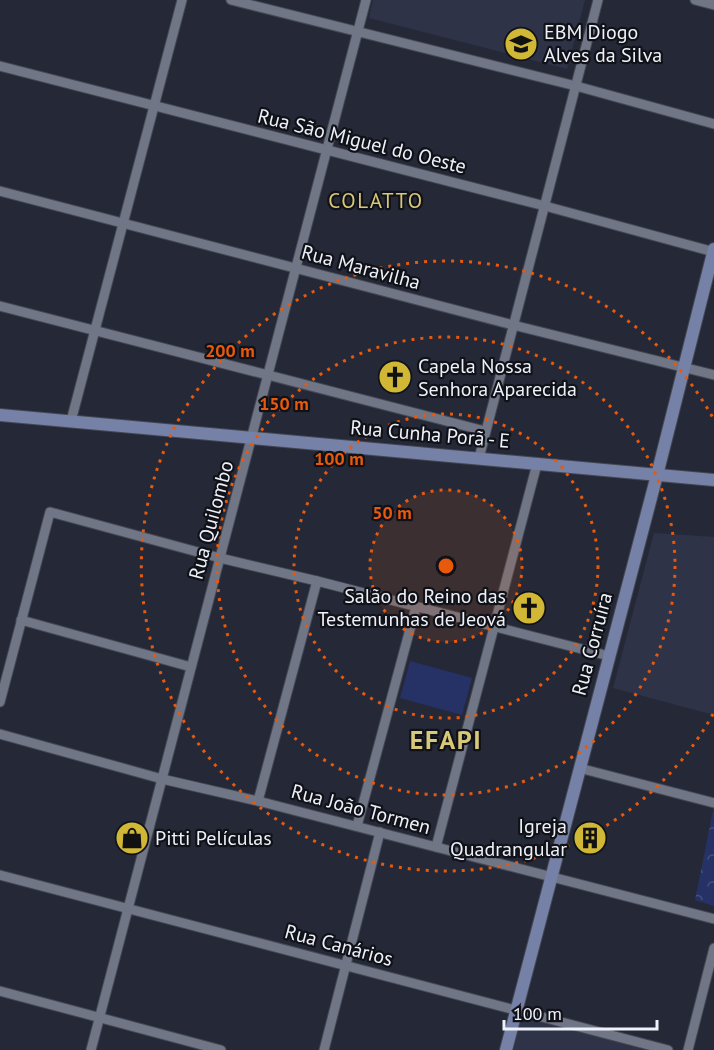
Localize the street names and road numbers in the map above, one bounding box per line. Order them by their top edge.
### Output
street label: Rua São Miguel do Oeste [255,102,469,180]
street label: Rua Maravilha [299,239,423,295]
street label: Rua Cunha Porã - E [349,414,511,454]
street label: Rua Quilombo [183,458,239,582]
street label: Rua Corruíra [566,590,618,698]
street label: Rua João Tormen [289,778,433,840]
street label: Rua Canários [282,918,396,972]

